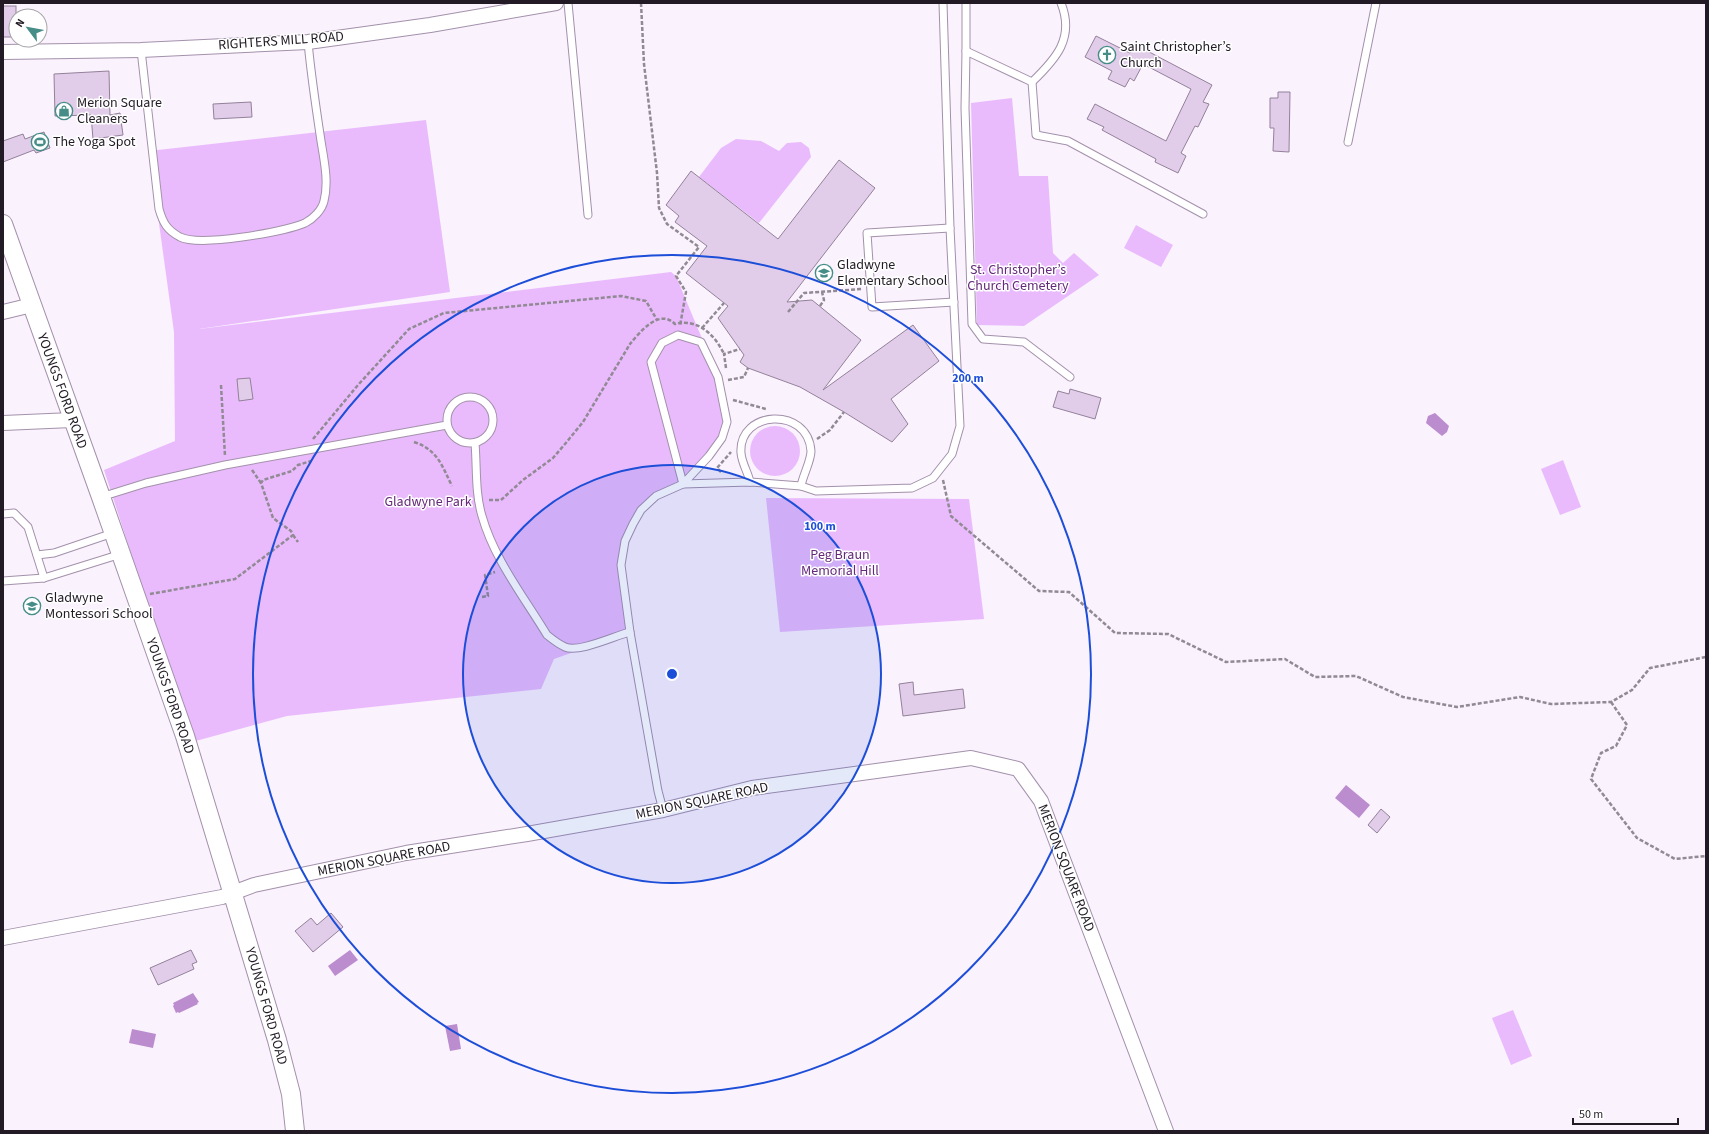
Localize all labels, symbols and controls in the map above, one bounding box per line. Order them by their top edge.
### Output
north arrow [8,8,48,48]
text: N [12,16,28,30]
street label: RIGHTERS MILL ROAD [217,27,345,55]
place label: Saint Christopher’s Church [1120,37,1231,73]
church icon: Saint Christopher’s Church [1097,45,1117,65]
place label: Merion Square Cleaners [77,93,162,129]
shop icon: Merion Square Cleaners [54,101,74,121]
sports icon: The Yoga Spot [30,132,50,152]
place label: The Yoga Spot [53,132,136,152]
place label: Gladwyne Elementary School [837,255,948,291]
park label: St. Christopher’s Church Cemetery [967,260,1069,296]
school or university icon: Gladwyne Elementary School [814,263,834,283]
street label: YOUNGS FORD ROAD [31,330,92,452]
text: 200 m [952,370,984,387]
park label: Gladwyne Park [384,492,472,512]
text: 100 m [804,518,836,535]
park label: Peg Braun Memorial Hill [801,545,879,581]
place label: Gladwyne Montessori School [45,588,153,624]
school or university icon: Gladwyne Montessori School [22,596,42,616]
street label: YOUNGS FORD ROAD [140,634,199,757]
centre of rings [665,667,679,681]
street label: MERION SQUARE ROAD [634,777,770,825]
street label: MERION SQUARE ROAD [1032,801,1100,935]
street label: MERION SQUARE ROAD [316,836,452,882]
street label: YOUNGS FORD ROAD [239,944,292,1067]
scale bar [1573,1100,1678,1126]
text: 50 m [1579,1106,1603,1123]

